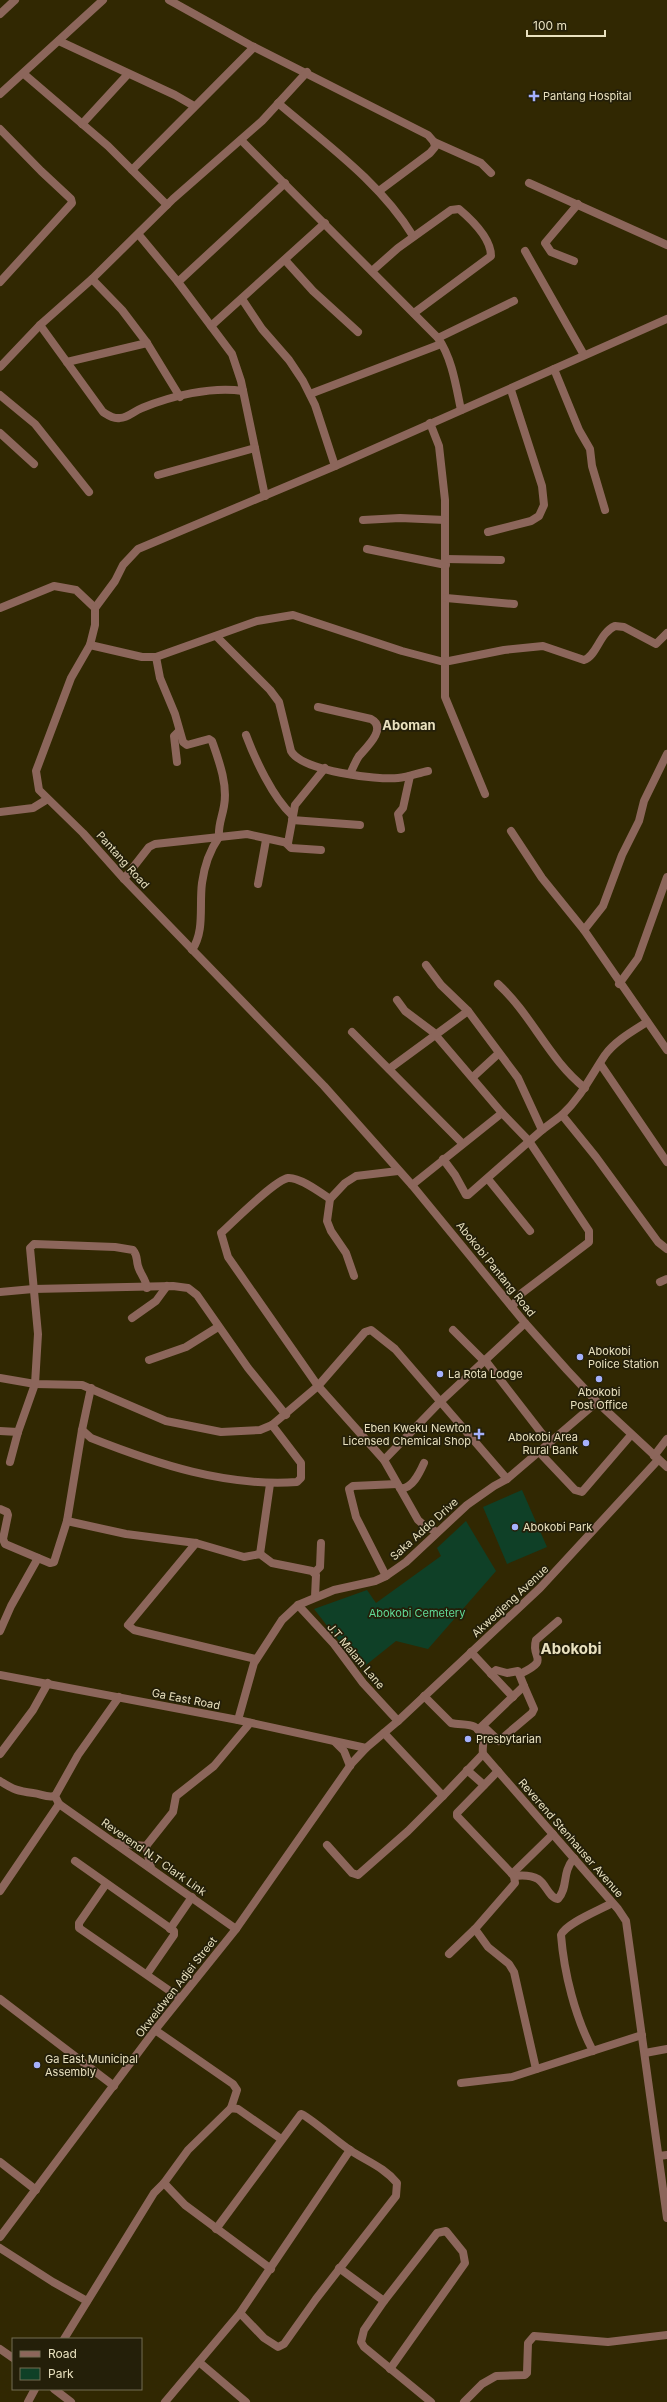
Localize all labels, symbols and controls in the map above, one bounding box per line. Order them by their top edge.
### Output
scale bar [527,12,605,38]
text: 100 m [533,18,567,33]
place label: Pantang Hospital [543,89,631,103]
marker: Pantang Hospital [528,90,540,102]
district label: Aboman [382,717,436,733]
street label: Pantang Road [94,828,152,892]
street label: Abokobi Pantang Road [453,1219,539,1319]
place label: Abokobi Police Station [588,1344,659,1371]
marker: Abokobi Police Station [575,1352,585,1362]
place label: La Rota Lodge [448,1367,523,1381]
marker: La Rota Lodge [435,1369,445,1379]
marker: Abokobi Post Office [594,1374,604,1384]
place label: Abokobi Post Office [570,1385,628,1412]
place label: Eben Kweku Newton Licensed Chemical Shop [342,1421,471,1448]
marker: Eben Kweku Newton Licensed Chemical Shop [474,1429,484,1439]
place label: Abokobi Area Rural Bank [508,1430,578,1457]
marker: Abokobi Area Rural Bank [581,1438,591,1448]
street label: Saka Addo Drive [387,1495,461,1563]
place label: Abokobi Park [523,1520,592,1534]
marker: Abokobi Park [510,1522,520,1532]
street label: Akwedjeng Avenue [469,1562,551,1640]
park label: Abokobi Cemetery [369,1606,465,1620]
street label: J.T Malam Lane [324,1620,388,1692]
district label: Abokobi [541,1639,601,1658]
street label: Ga East Road [151,1686,221,1712]
place label: Presbytarian [476,1732,542,1746]
marker: Presbytarian [463,1734,473,1744]
street label: Reverend Stenhauser Avenue [516,1776,626,1900]
street label: Reverend N.T Clark Link [99,1815,209,1899]
street label: Okweidwen Adjei Street [132,1933,220,2040]
place label: Ga East Municipal Assembly [45,2052,138,2079]
marker: Ga East Municipal Assembly [32,2060,42,2070]
legend [12,2338,142,2390]
text: Road [48,2346,77,2361]
text: Park [48,2366,74,2381]

